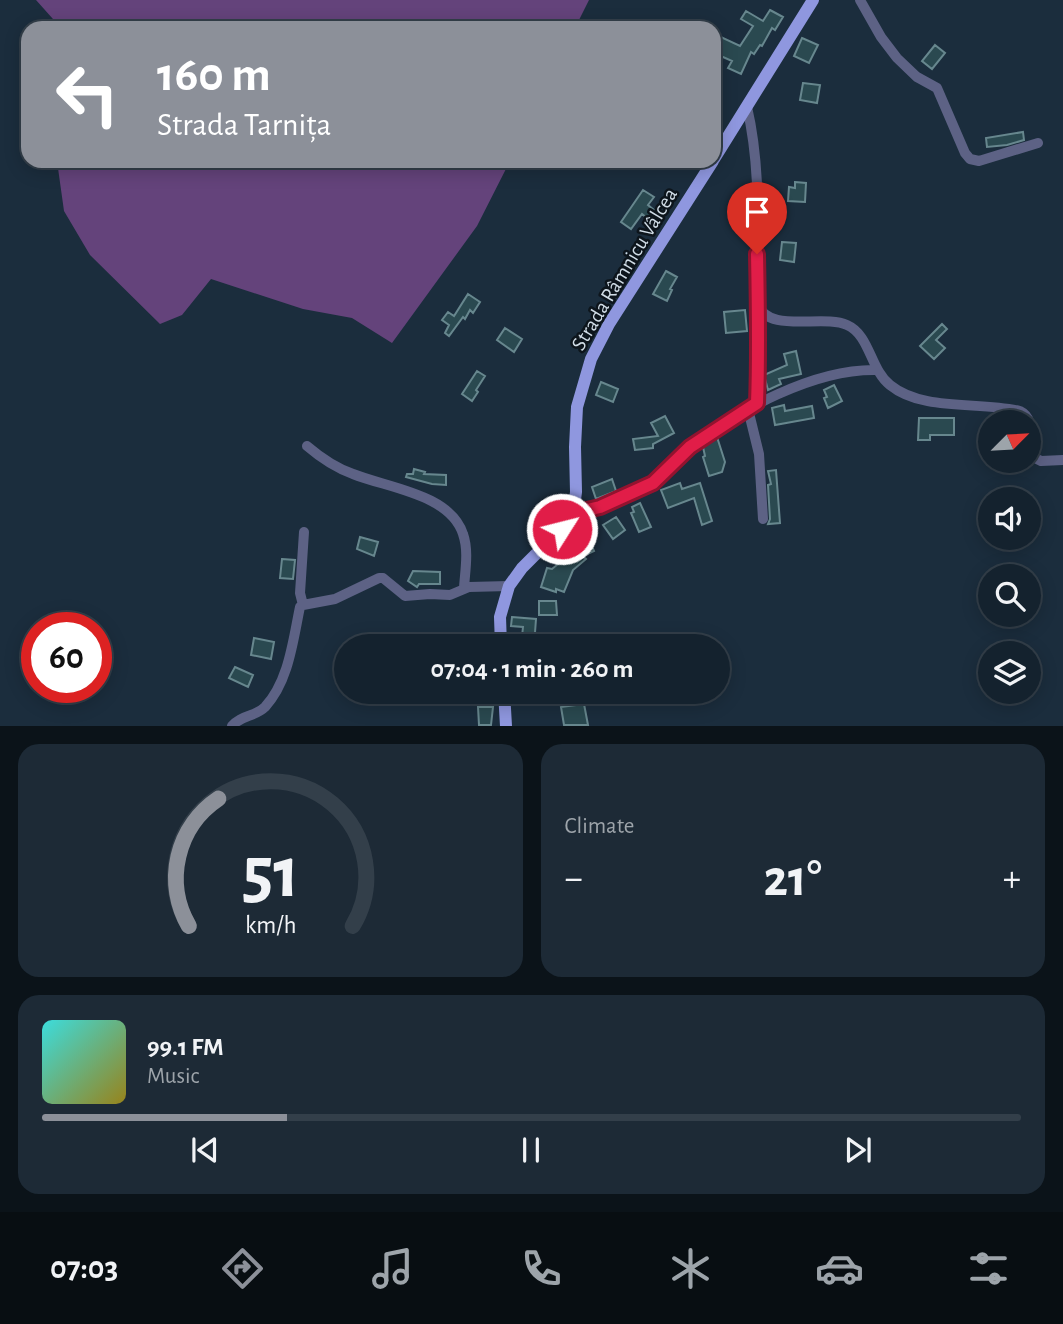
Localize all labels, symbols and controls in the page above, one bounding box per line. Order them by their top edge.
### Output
icon: left [42,49,133,140]
text: 160 m [157,51,271,100]
text: Strada Tarnița [157,109,331,141]
pin [727,182,787,254]
street label: Strada Râmnicu Vâlcea [568,184,681,354]
icon: arrive [738,193,776,231]
north arrow [978,410,1041,472]
map controls [978,410,1041,704]
button: sound [978,487,1041,550]
position arrow [525,492,599,566]
button: search [978,564,1041,627]
speed limit sign: 60 [21,612,112,703]
button: layers [978,641,1041,704]
text: 07:04 · 1 min · 260 m [430,656,634,682]
text: Climate [565,815,634,838]
text: 51 [241,839,299,912]
text: 21° [764,853,822,905]
text: − [565,860,583,898]
text: + [1003,860,1021,898]
text: km/h [244,913,296,938]
text: 99.1 FM [147,1034,224,1060]
text: Music [147,1065,199,1088]
icon: previous [186,1131,224,1169]
icon: pause [512,1131,550,1169]
icon: next [839,1131,877,1169]
icon: directions [218,1244,267,1293]
icon: music [368,1244,417,1293]
icon: phone [517,1244,566,1293]
icon: climate [666,1244,715,1293]
icon: car [815,1244,864,1293]
icon: filters [964,1244,1013,1293]
text: 07:03 [50,1252,118,1284]

